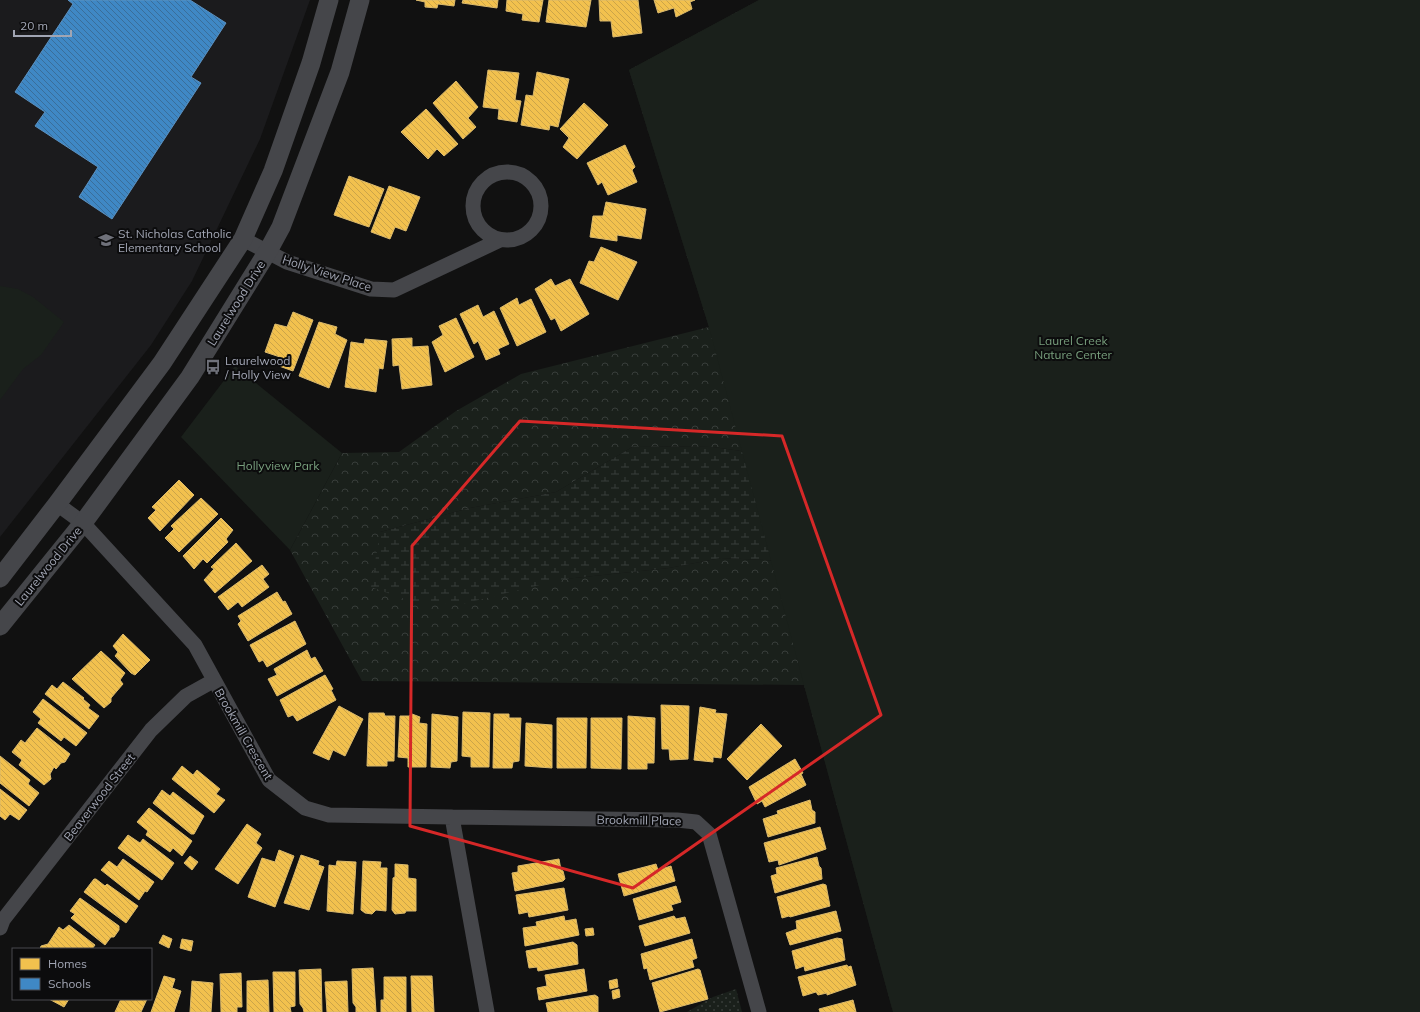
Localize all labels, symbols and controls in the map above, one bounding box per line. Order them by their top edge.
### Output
scale bar [14,12,71,38]
text: 20 m [20,18,48,33]
place label: St. Nicholas Catholic Elementary School [118,226,231,255]
school or university icon: St. Nicholas Catholic Elementary School [97,231,115,249]
street label: Holly View Place [281,252,373,294]
street label: Laurelwood Drive [204,258,268,348]
park label: Laurel Creek Nature Center [1034,333,1112,362]
place label: Laurelwood / Holly View [224,353,292,382]
bus stop icon: Laurelwood / Holly View [204,358,222,376]
park label: Hollyview Park [237,458,320,473]
street label: Laurelwood Drive [11,523,85,609]
street label: Brookmill Crescent [212,686,276,782]
street label: Beaverwood Street [60,750,138,844]
street label: Brookmill Place [596,812,682,828]
legend [12,948,152,1000]
text: Homes [48,956,87,971]
text: Schools [48,976,91,991]

